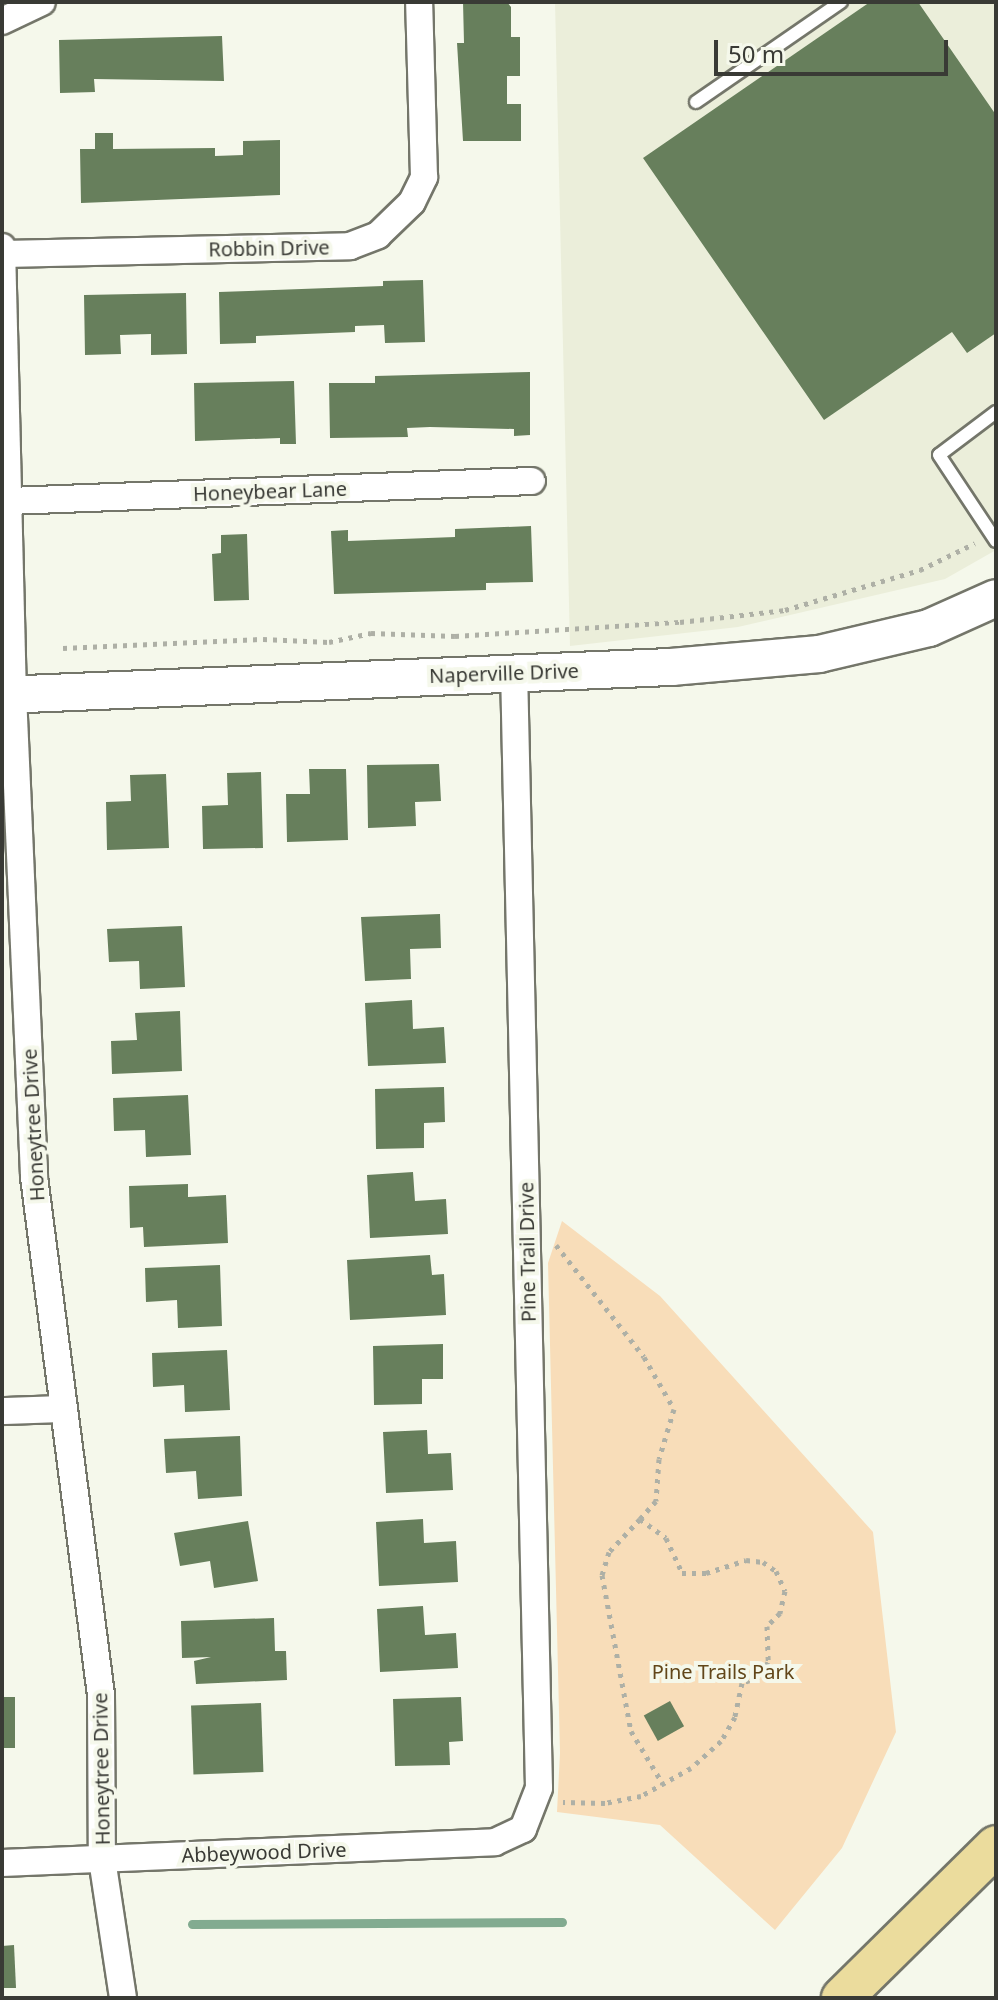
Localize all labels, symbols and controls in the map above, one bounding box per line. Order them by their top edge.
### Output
scale bar [718,24,952,74]
text: 50 m [728,37,784,70]
street label: Robbin Drive [208,235,330,261]
street label: Honeybear Lane [193,476,347,506]
street label: Naperville Drive [429,658,579,688]
street label: Honeytree Drive [17,1048,49,1202]
street label: Pine Trail Drive [514,1182,540,1322]
park label: Pine Trails Park [652,1659,794,1683]
street label: Honeytree Drive [88,1692,114,1846]
street label: Abbeywood Drive [181,1837,347,1867]

